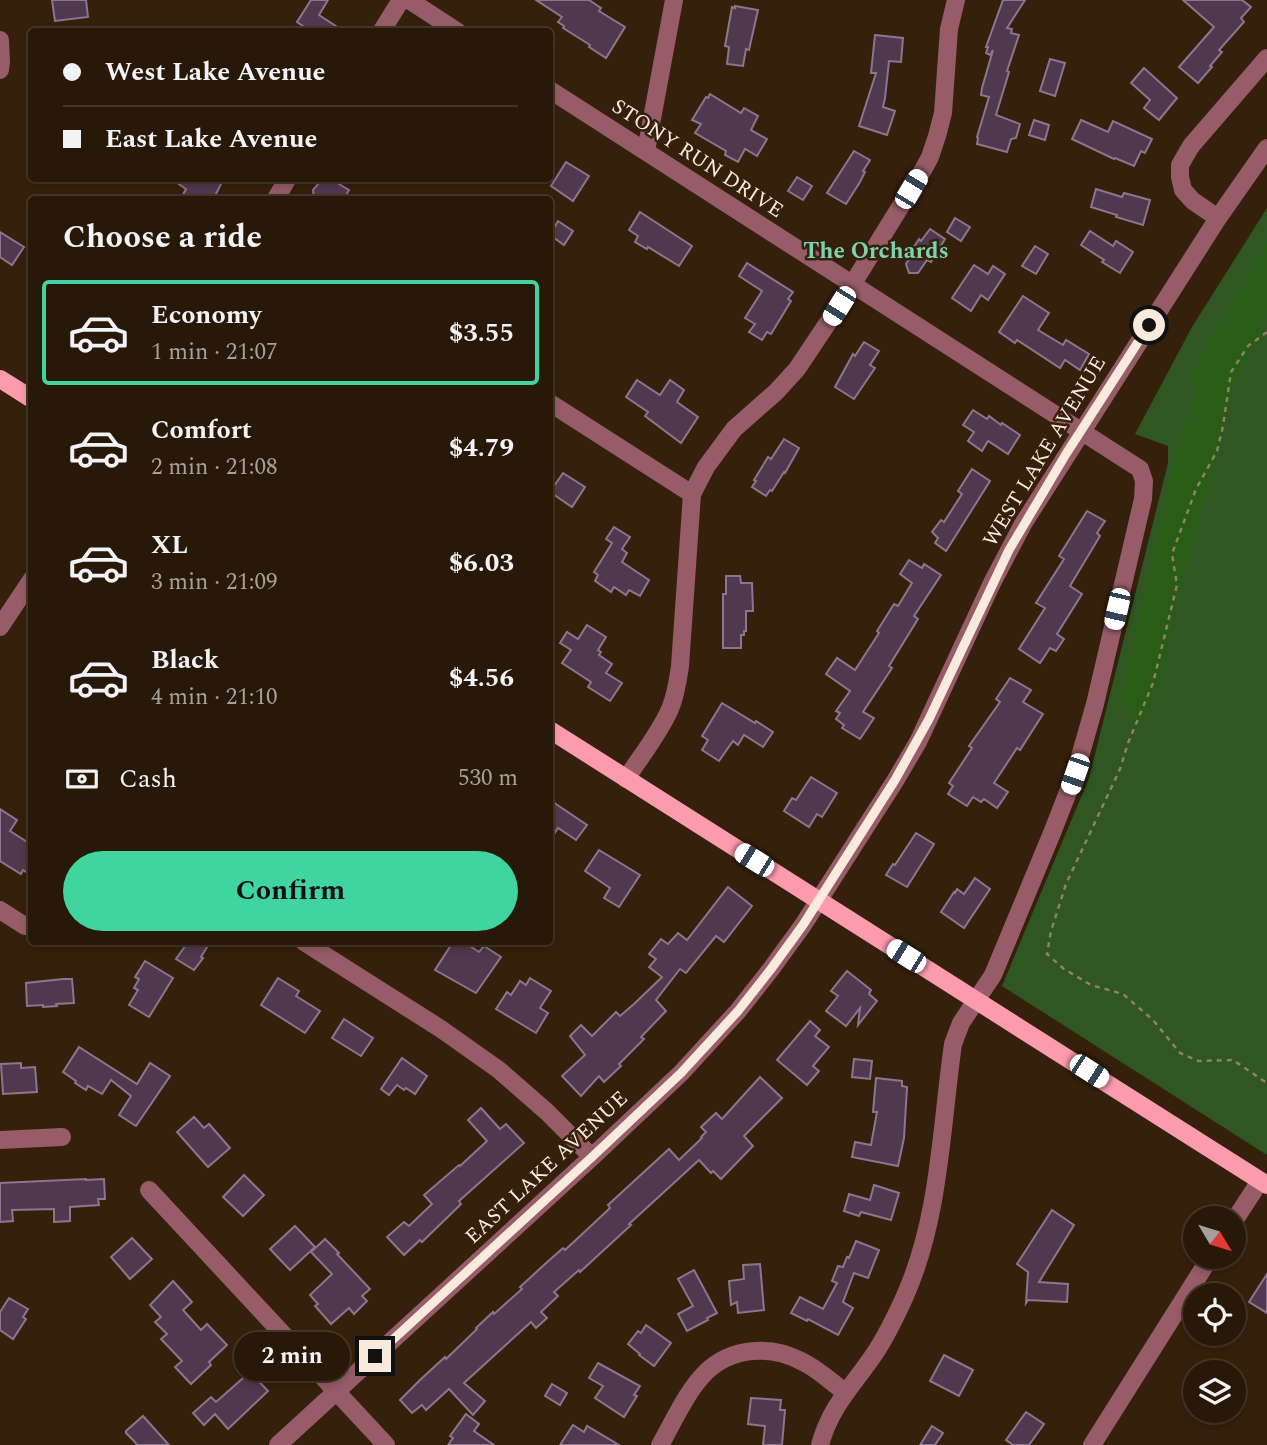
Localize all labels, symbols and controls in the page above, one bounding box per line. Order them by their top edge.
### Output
text: West Lake Avenue [105,52,325,92]
street label: STONY RUN DRIVE [605,91,790,227]
text: East Lake Avenue [105,119,317,159]
car [892,166,931,212]
text: Choose a ride [63,213,262,262]
district label: The Orchards [803,234,949,269]
car [819,283,860,329]
text: Economy [151,295,261,335]
icon: car [67,301,130,364]
route start [1133,309,1165,341]
text: $3.55 [449,313,514,353]
text: 1 min · 21:07 [151,335,278,370]
street label: WEST LAKE AVENUE [975,350,1115,553]
text: Comfort [151,410,252,450]
icon: car [67,416,130,479]
text: $4.79 [449,428,514,468]
text: 2 min · 21:08 [151,450,278,485]
text: XL [151,525,188,565]
icon: car [67,531,130,594]
text: $6.03 [449,543,514,583]
text: 3 min · 21:09 [151,565,278,600]
car [1103,586,1132,632]
text: Black [151,640,219,680]
icon: car [67,646,130,709]
text: $4.56 [449,658,514,698]
text: 4 min · 21:10 [151,680,278,715]
car [1059,751,1092,797]
text: Cash [119,759,177,799]
icon: cash [63,760,101,798]
text: 530 m [458,761,518,796]
car [731,840,778,880]
button: Confirm [63,851,518,931]
car [883,936,930,976]
car [1066,1051,1113,1091]
street label: EAST LAKE AVENUE [458,1083,635,1252]
north arrow [1183,1206,1246,1269]
map controls [1183,1206,1246,1423]
button: locate [1183,1283,1246,1346]
callout: 2 min [235,1332,350,1380]
text: 2 min [261,1339,323,1374]
route end [359,1340,391,1372]
button: layers [1183,1360,1246,1423]

